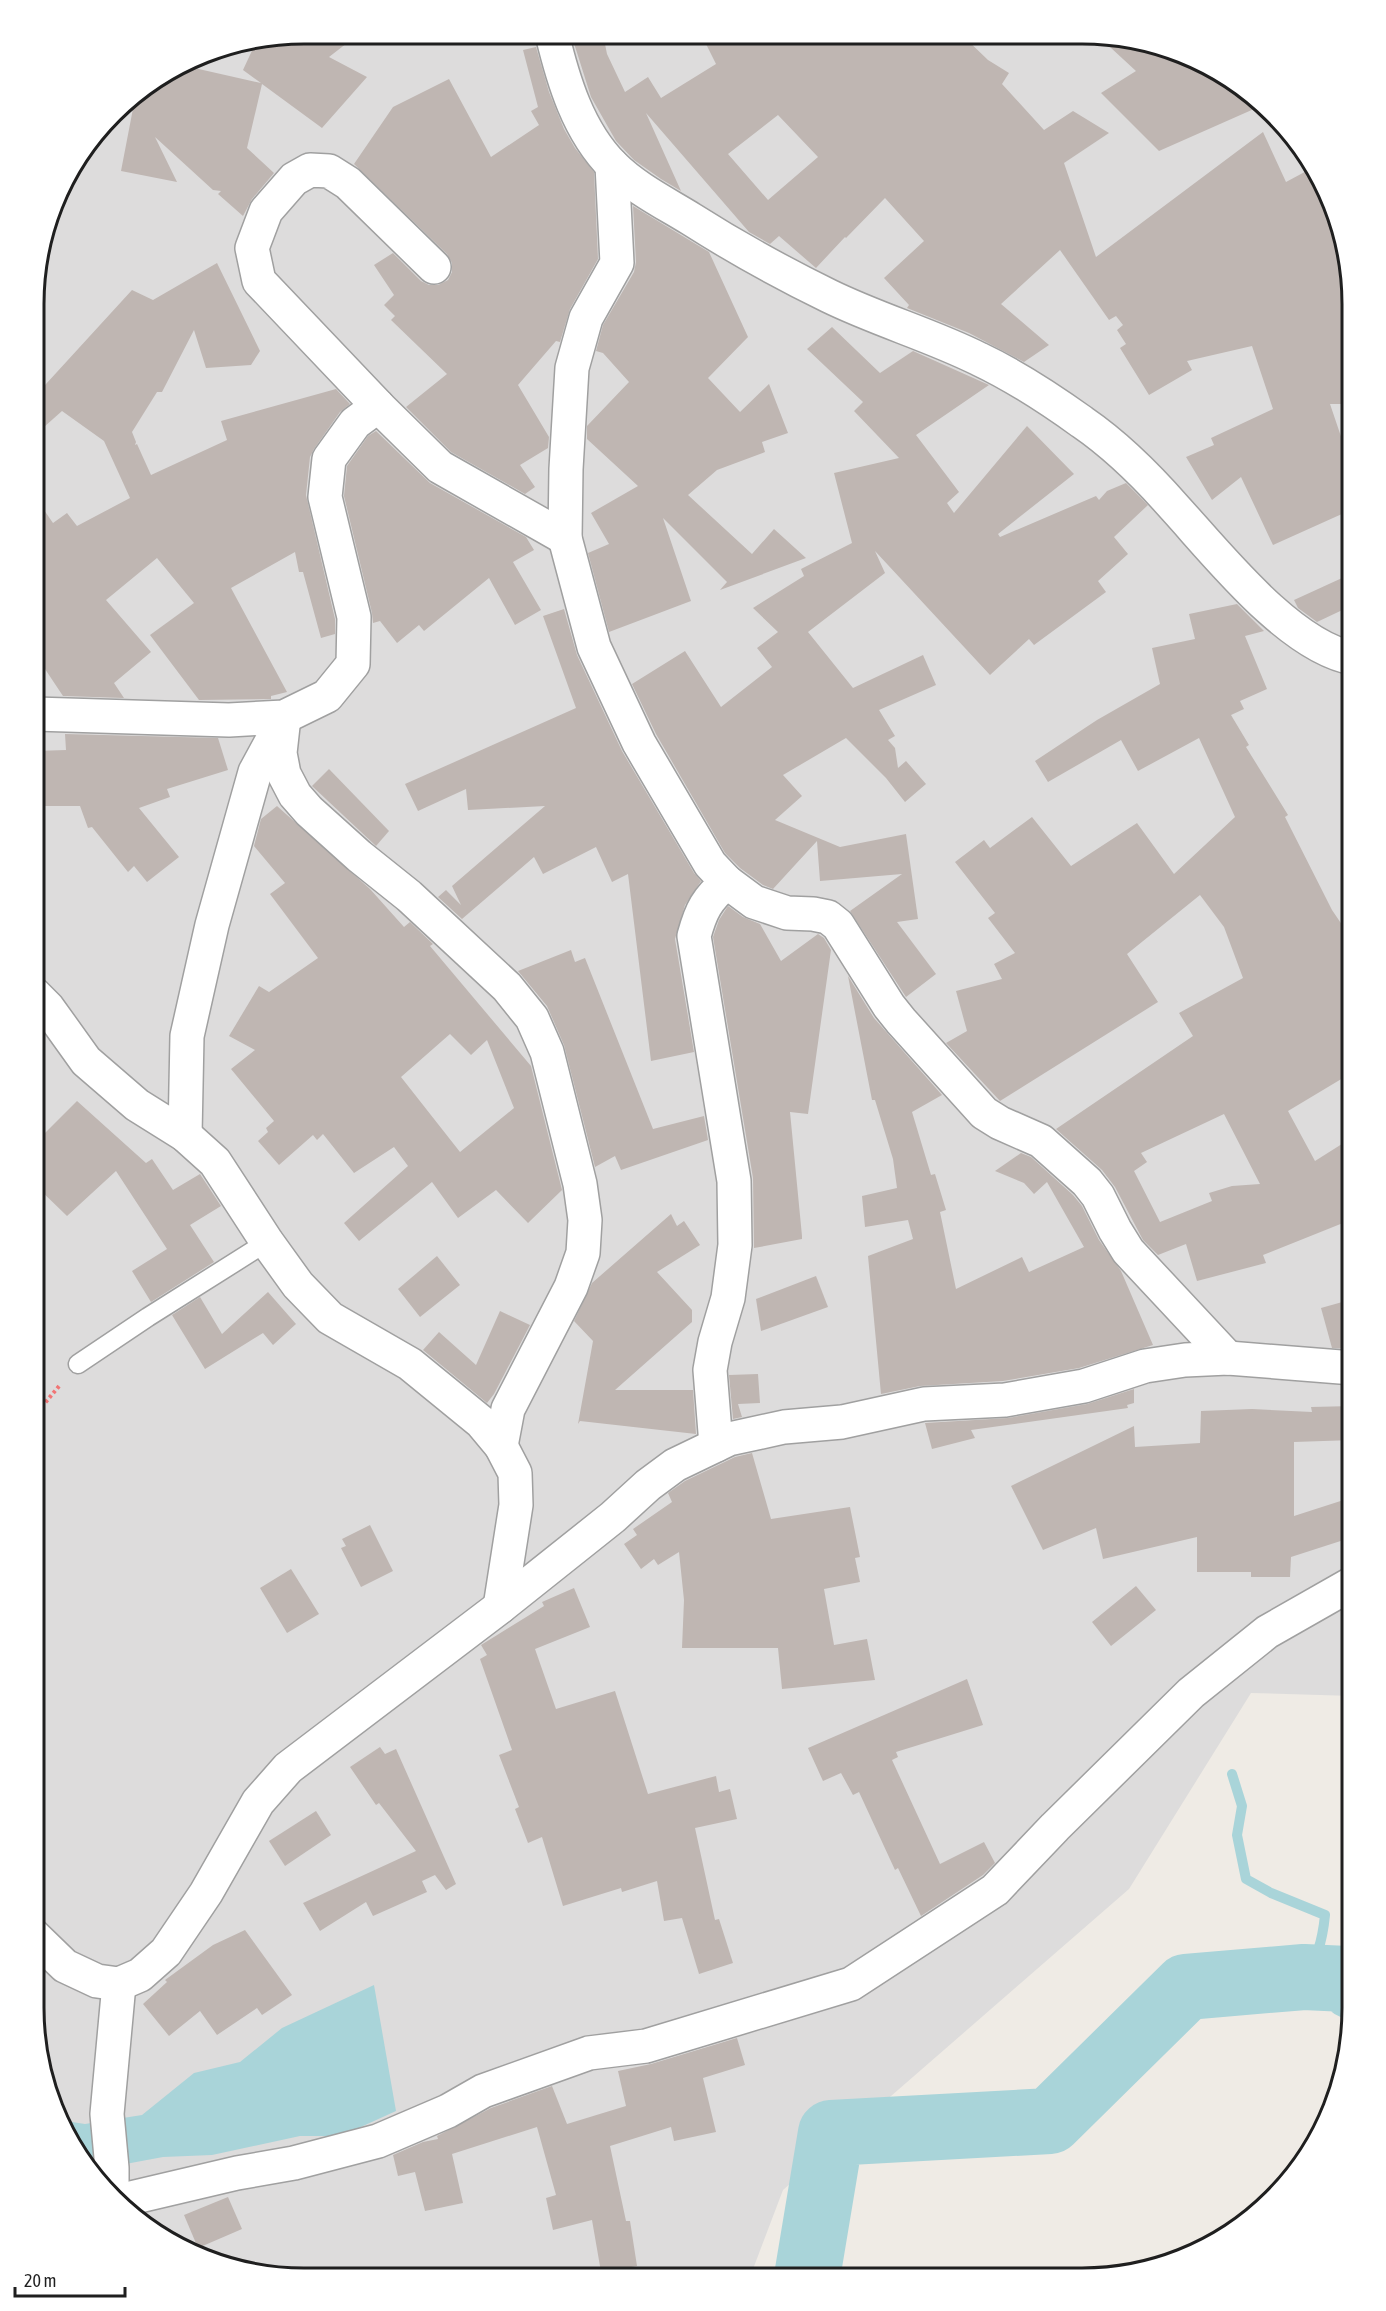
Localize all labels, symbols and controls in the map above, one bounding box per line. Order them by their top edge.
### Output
scale bar [15,2260,124,2298]
text: 20 m [24,2270,56,2291]

